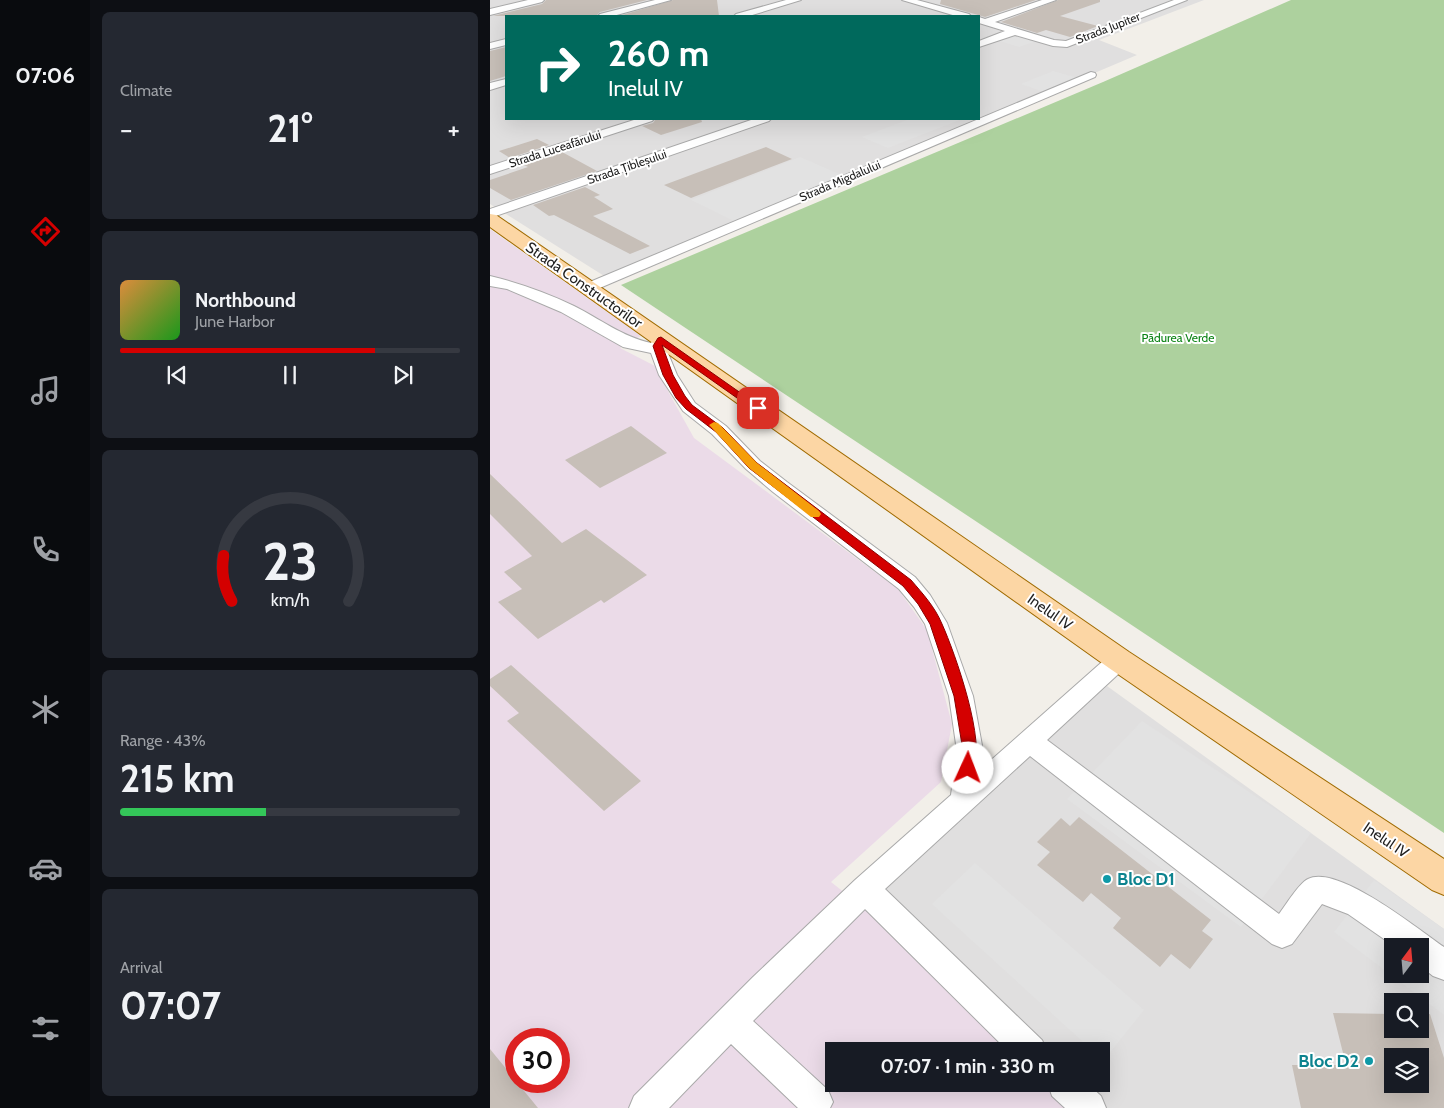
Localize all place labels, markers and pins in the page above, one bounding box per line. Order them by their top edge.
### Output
pin [737,387,779,429]
place label: Bloc D1 [1117,868,1175,890]
marker: Bloc D1 [1101,873,1113,885]
place label: Bloc D2 [1298,1050,1359,1072]
marker: Bloc D2 [1363,1055,1375,1067]

